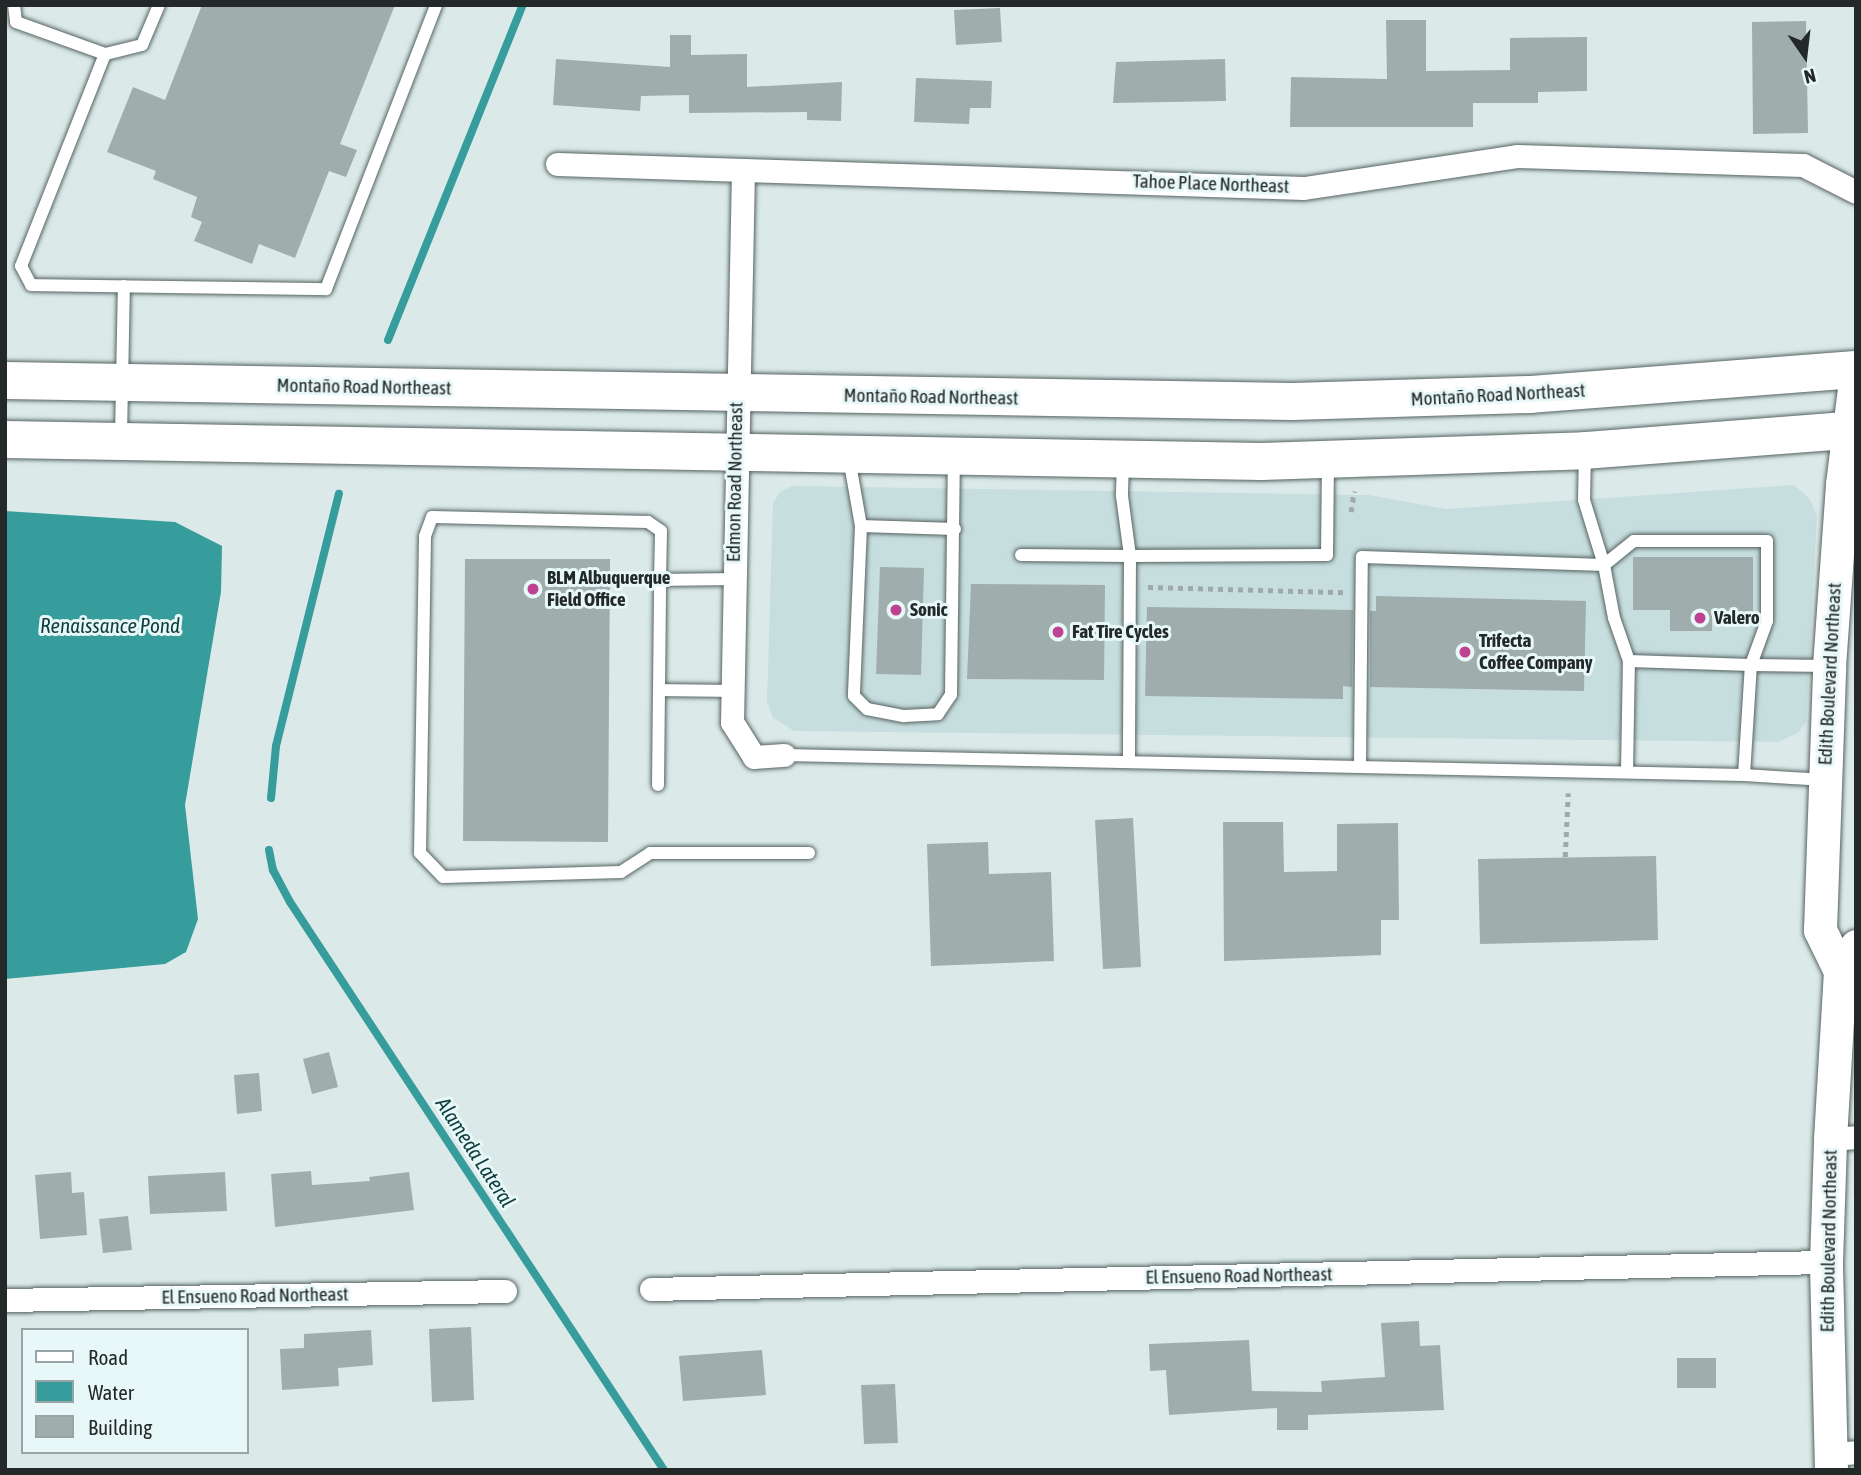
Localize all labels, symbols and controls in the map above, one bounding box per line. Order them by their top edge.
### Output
north arrow [1770,21,1840,91]
text: N [1802,64,1818,88]
street label: Tahoe Place Northeast [1132,170,1290,198]
street label: Montaño Road Northeast [276,374,452,400]
street label: Montaño Road Northeast [1410,379,1586,411]
street label: Montaño Road Northeast [843,384,1019,410]
street label: Edmon Road Northeast [722,402,748,562]
place label: BLM Albuquerque Field Office [547,567,670,611]
marker: BLM Albuquerque Field Office [525,581,541,597]
street label: Edith Boulevard Northeast [1814,582,1846,766]
place label: Sonic [910,599,948,621]
marker: Sonic [888,602,904,618]
place label: Valero [1714,607,1760,629]
marker: Valero [1692,610,1708,626]
water label: Renaissance Pond [40,612,180,638]
place label: Fat Tire Cycles [1072,621,1169,643]
marker: Fat Tire Cycles [1050,624,1066,640]
place label: Trifecta Coffee Company [1479,630,1593,674]
marker: Trifecta Coffee Company [1457,644,1473,660]
water label: Alameda Lateral [431,1092,521,1212]
street label: Edith Boulevard Northeast [1816,1149,1842,1333]
street label: El Ensueno Road Northeast [1145,1263,1333,1289]
street label: El Ensueno Road Northeast [161,1283,349,1309]
legend [21,1328,248,1454]
text: Road [88,1345,128,1369]
text: Water [88,1380,134,1404]
text: Building [88,1415,152,1439]

